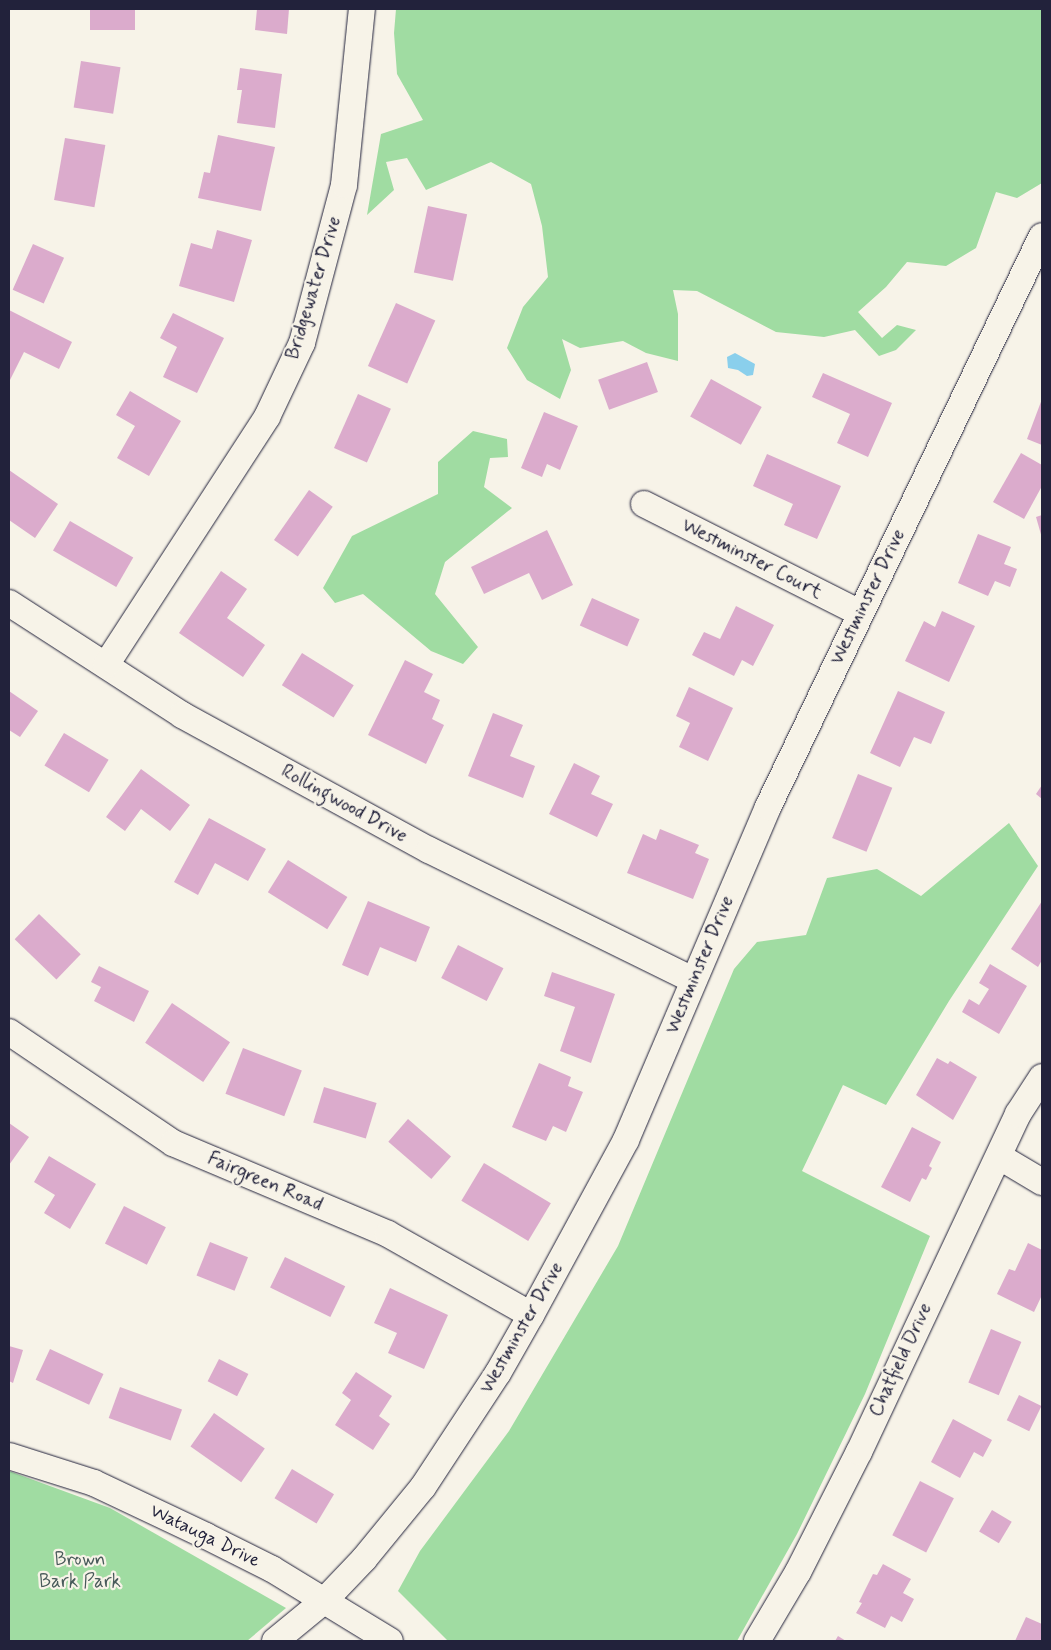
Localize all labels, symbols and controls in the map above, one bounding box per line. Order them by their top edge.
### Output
street label: Bridgewater Drive [282,214,346,362]
street label: Westminster Court [680,515,824,603]
street label: Westminster Drive [826,526,910,668]
street label: Rollingwood Drive [278,760,410,848]
street label: Westminster Drive [661,893,739,1037]
street label: Fairgreen Road [205,1148,325,1216]
street label: Westminster Drive [476,1259,568,1397]
street label: Chatfield Drive [865,1300,937,1420]
street label: Watauga Drive [146,1500,264,1572]
park label: Brown Bark Park [39,1549,121,1593]

